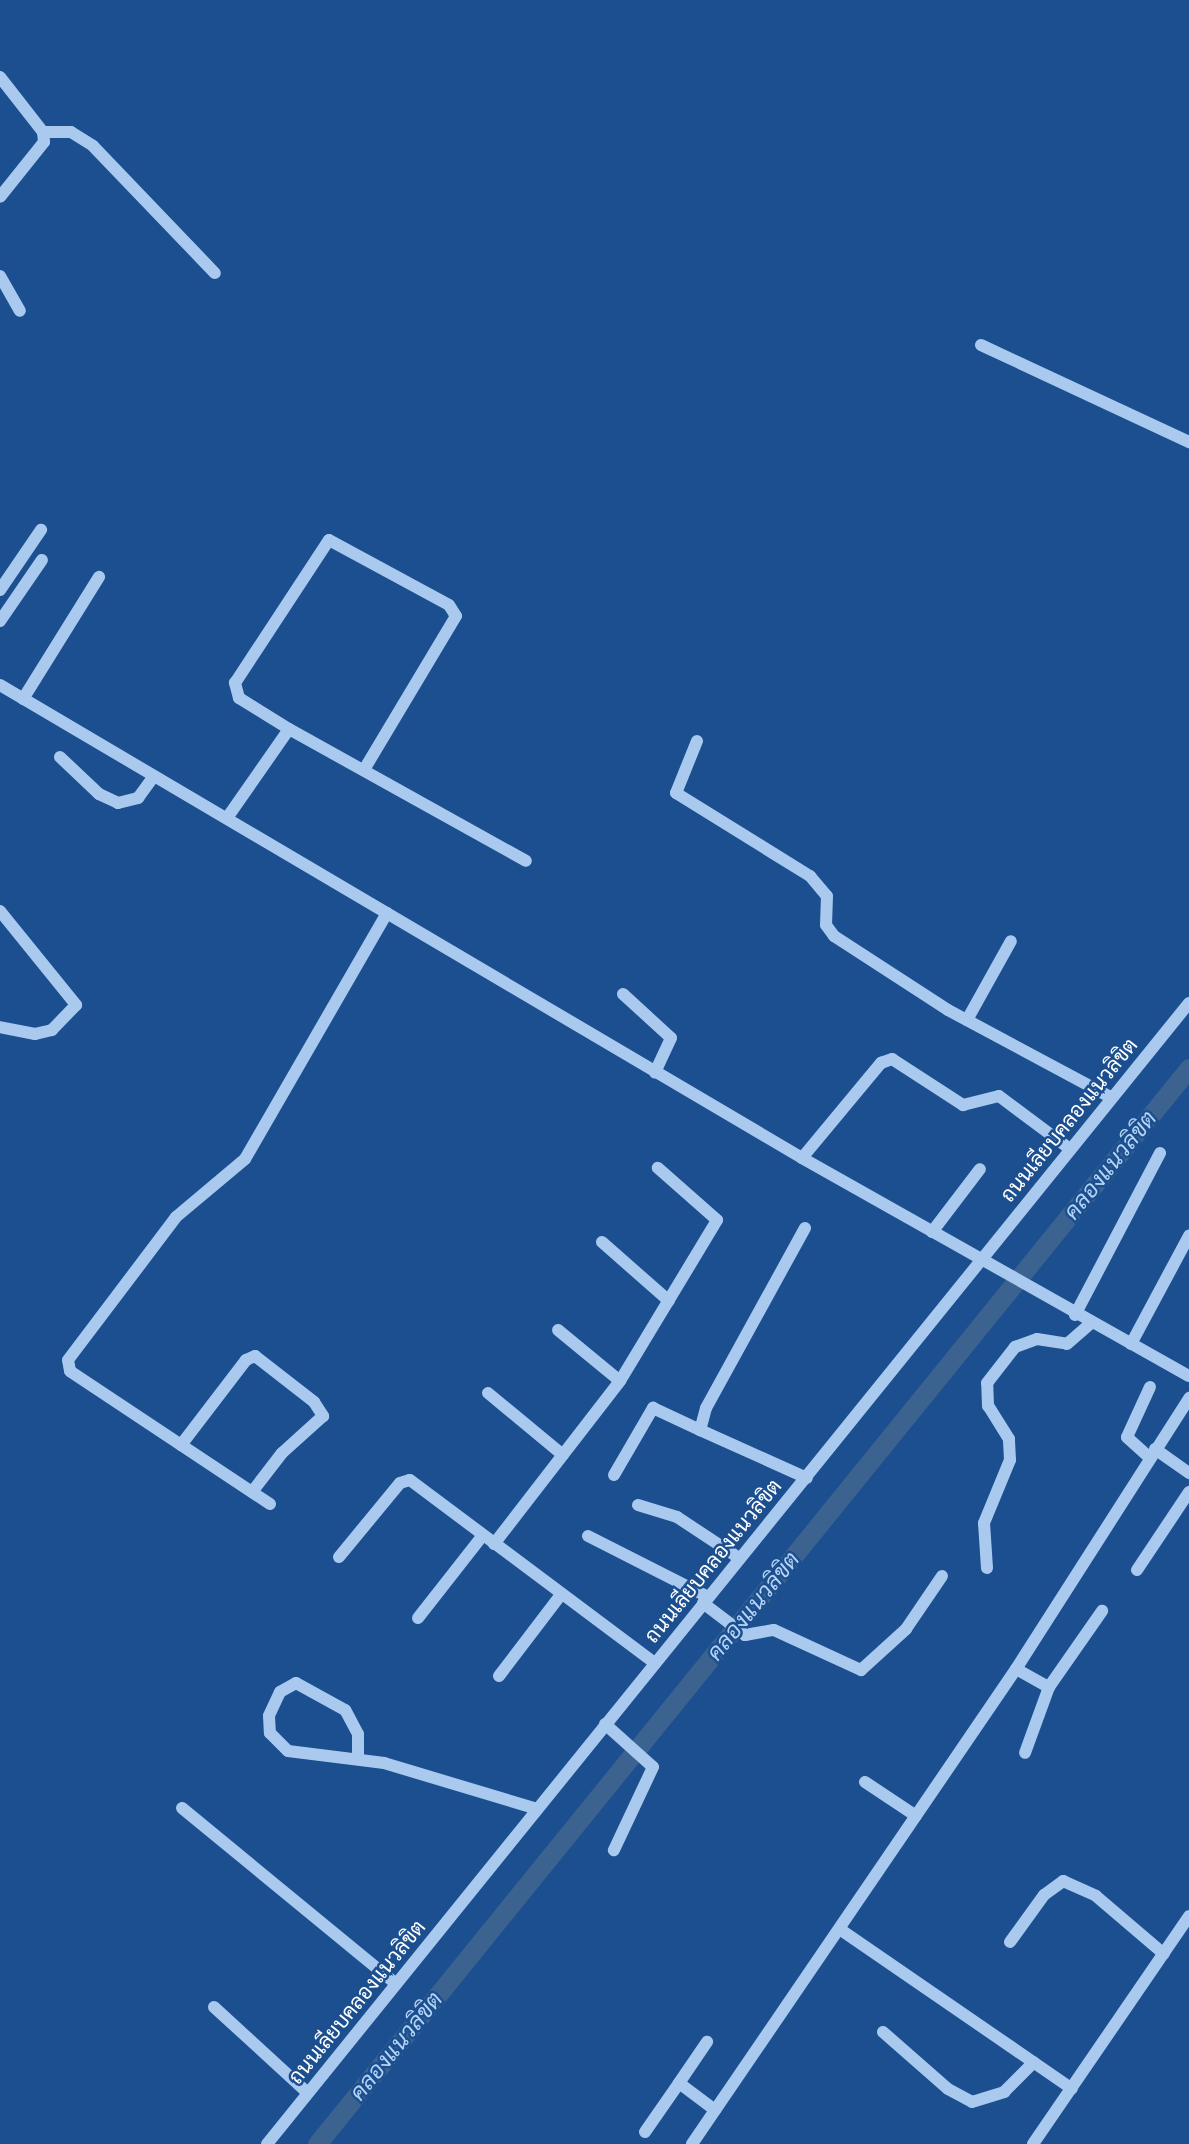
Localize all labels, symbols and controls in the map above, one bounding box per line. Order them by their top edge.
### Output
street label: ถนนเลียบคลองแนวลิขิต [995,1033,1143,1207]
water label: คลองแนวลิขิต [1058,1105,1162,1225]
street label: ถนนเลียบคลองแนวลิขิต [639,1474,787,1648]
water label: คลองแนวลิขิต [701,1546,805,1666]
street label: ถนนเลียบคลองแนวลิขิต [283,1915,431,2089]
water label: คลองแนวลิขิต [344,1986,448,2106]

